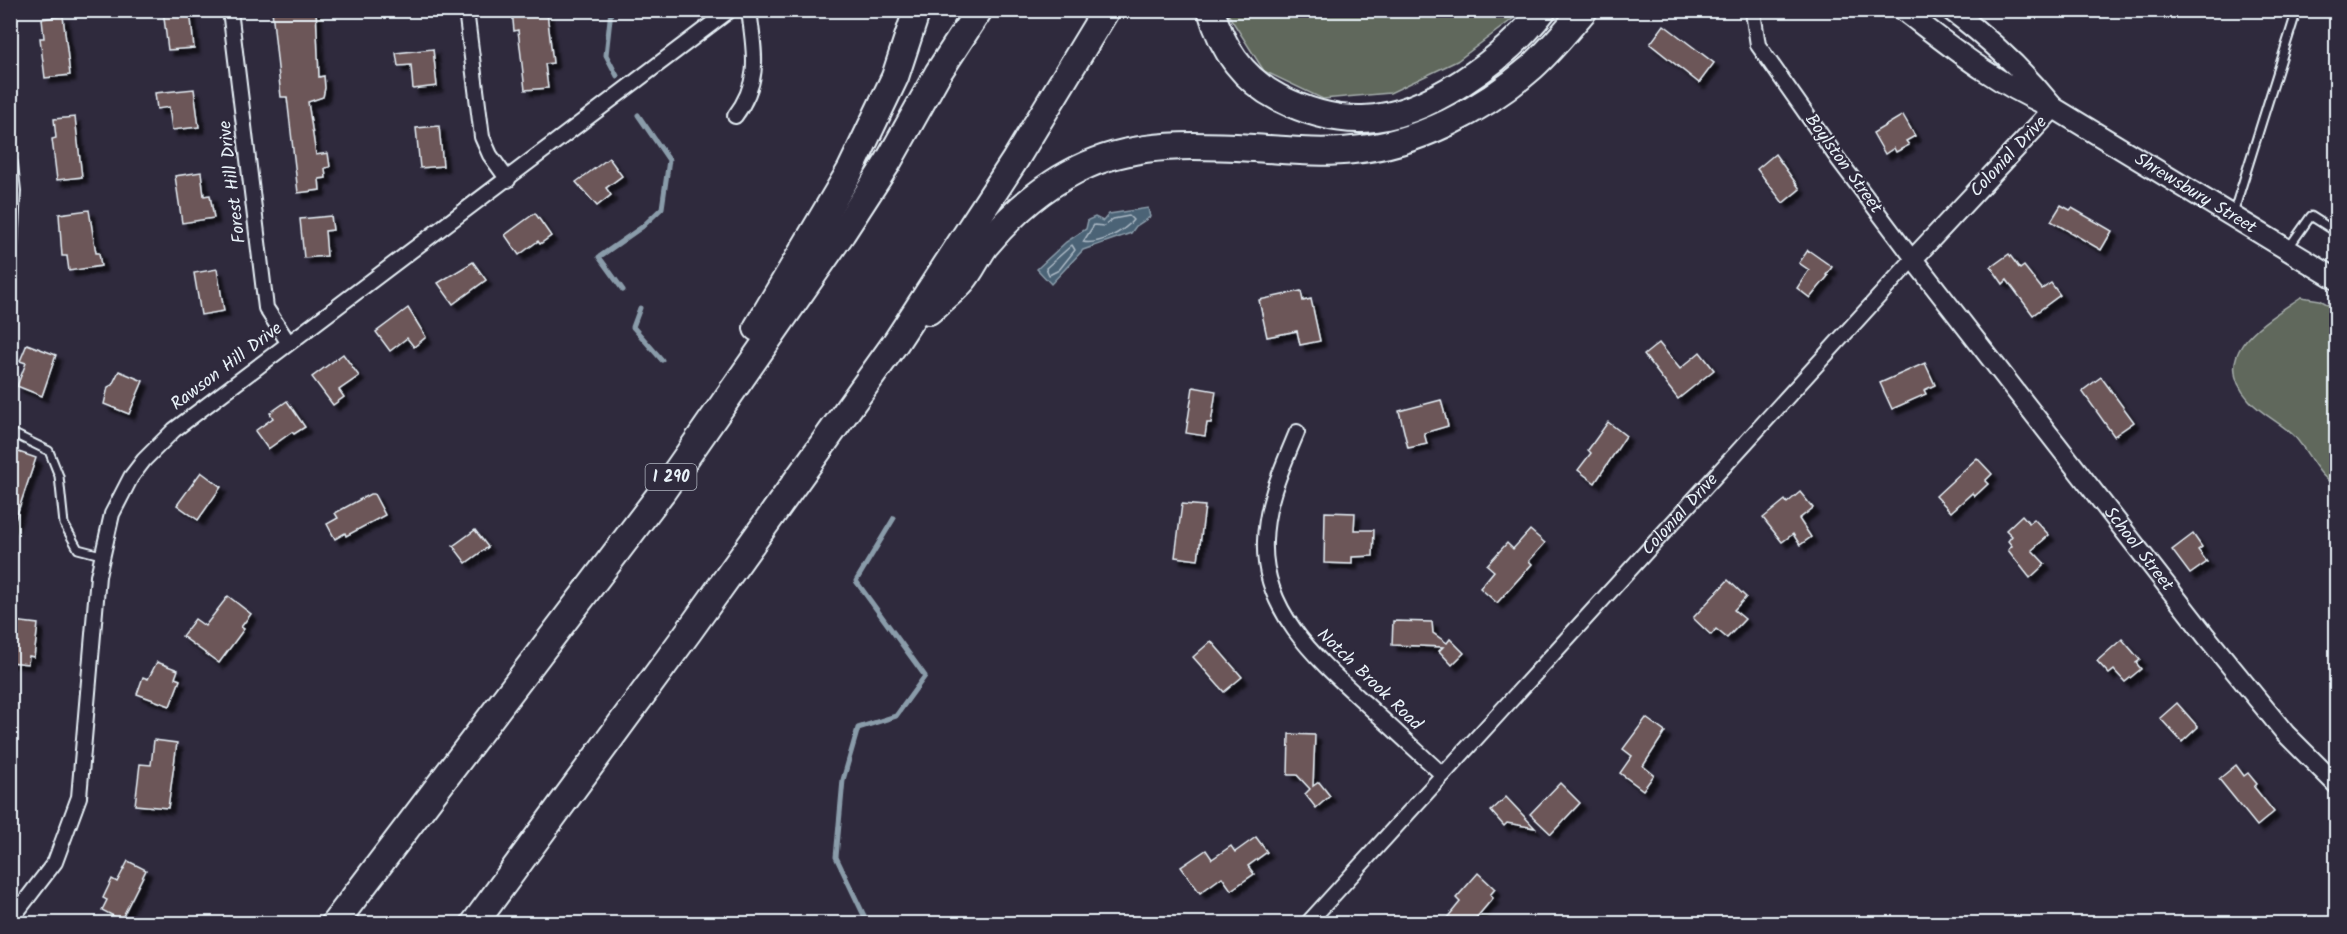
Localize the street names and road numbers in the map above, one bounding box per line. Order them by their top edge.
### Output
street label: Boylston Street [1797,108,1890,221]
street label: Colonial Drive [1963,109,2055,205]
street label: Forest Hill Drive [211,119,255,245]
street label: Shrewsbury Street [2129,145,2263,243]
street label: Rawson Hill Drive [165,315,289,419]
road number: I 290 [646,464,696,490]
street label: Colonial Drive [1635,467,1726,562]
street label: School Street [2096,500,2181,599]
street label: Notch Brook Road [1309,622,1429,739]

